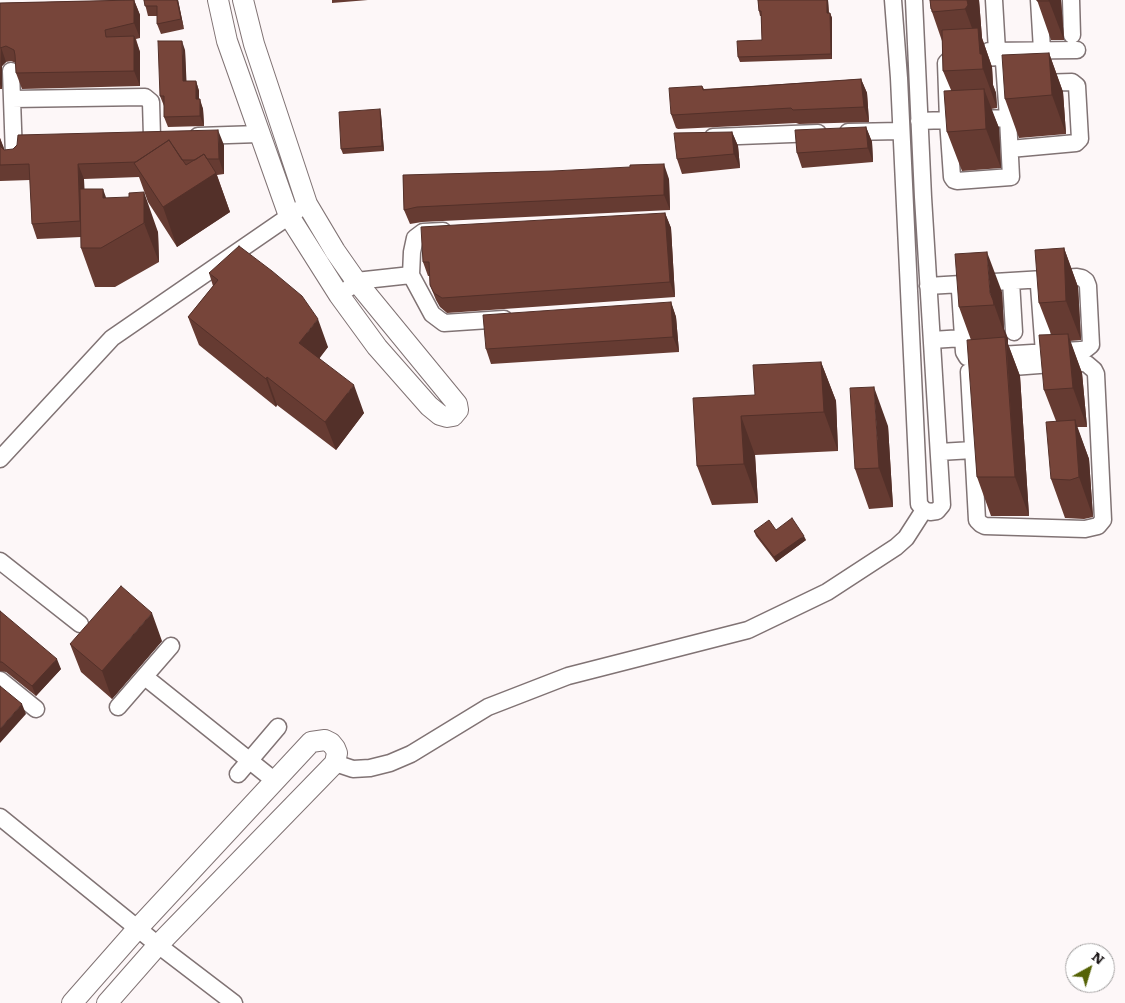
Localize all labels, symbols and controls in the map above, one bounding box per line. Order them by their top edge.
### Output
north arrow [1065,943,1115,993]
text: N [1088,946,1110,969]

